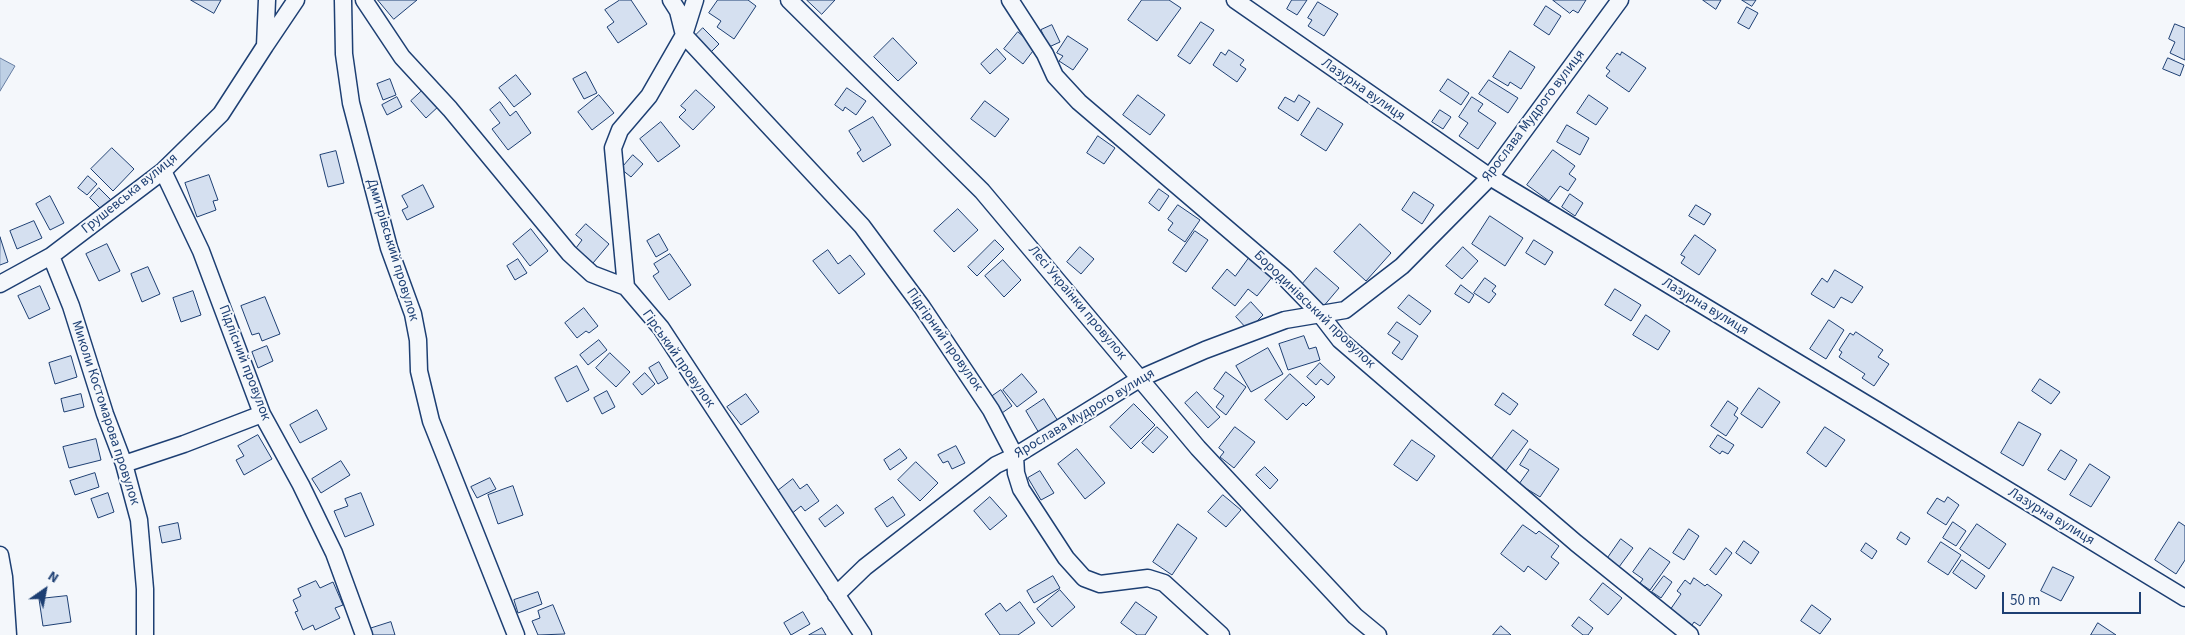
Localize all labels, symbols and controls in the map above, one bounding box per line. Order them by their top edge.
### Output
street label: Ярослава Мудрого вулиця [1479,47,1589,185]
street label: Лазурна вулиця [1318,55,1408,125]
street label: Грушевська вулиця [79,150,181,238]
street label: Дмитрівський провулок [362,177,422,323]
street label: Лесі Українки провулок [1024,242,1130,364]
street label: Бородинівський провулок [1250,248,1378,372]
street label: Лазурна вулиця [1659,275,1751,339]
street label: Підгірний провулок [902,285,986,395]
street label: Підлісний провулок [214,303,274,423]
street label: Гірський провулок [638,307,718,411]
street label: Миколи Костомарова провулок [67,319,143,507]
street label: Ярослава Мудрого вулиця [1012,365,1158,463]
street label: Лазурна вулиця [2005,485,2097,549]
north arrow [20,565,70,615]
text: N [44,566,63,588]
scale bar [2005,582,2144,614]
text: 50 m [2010,590,2040,611]

